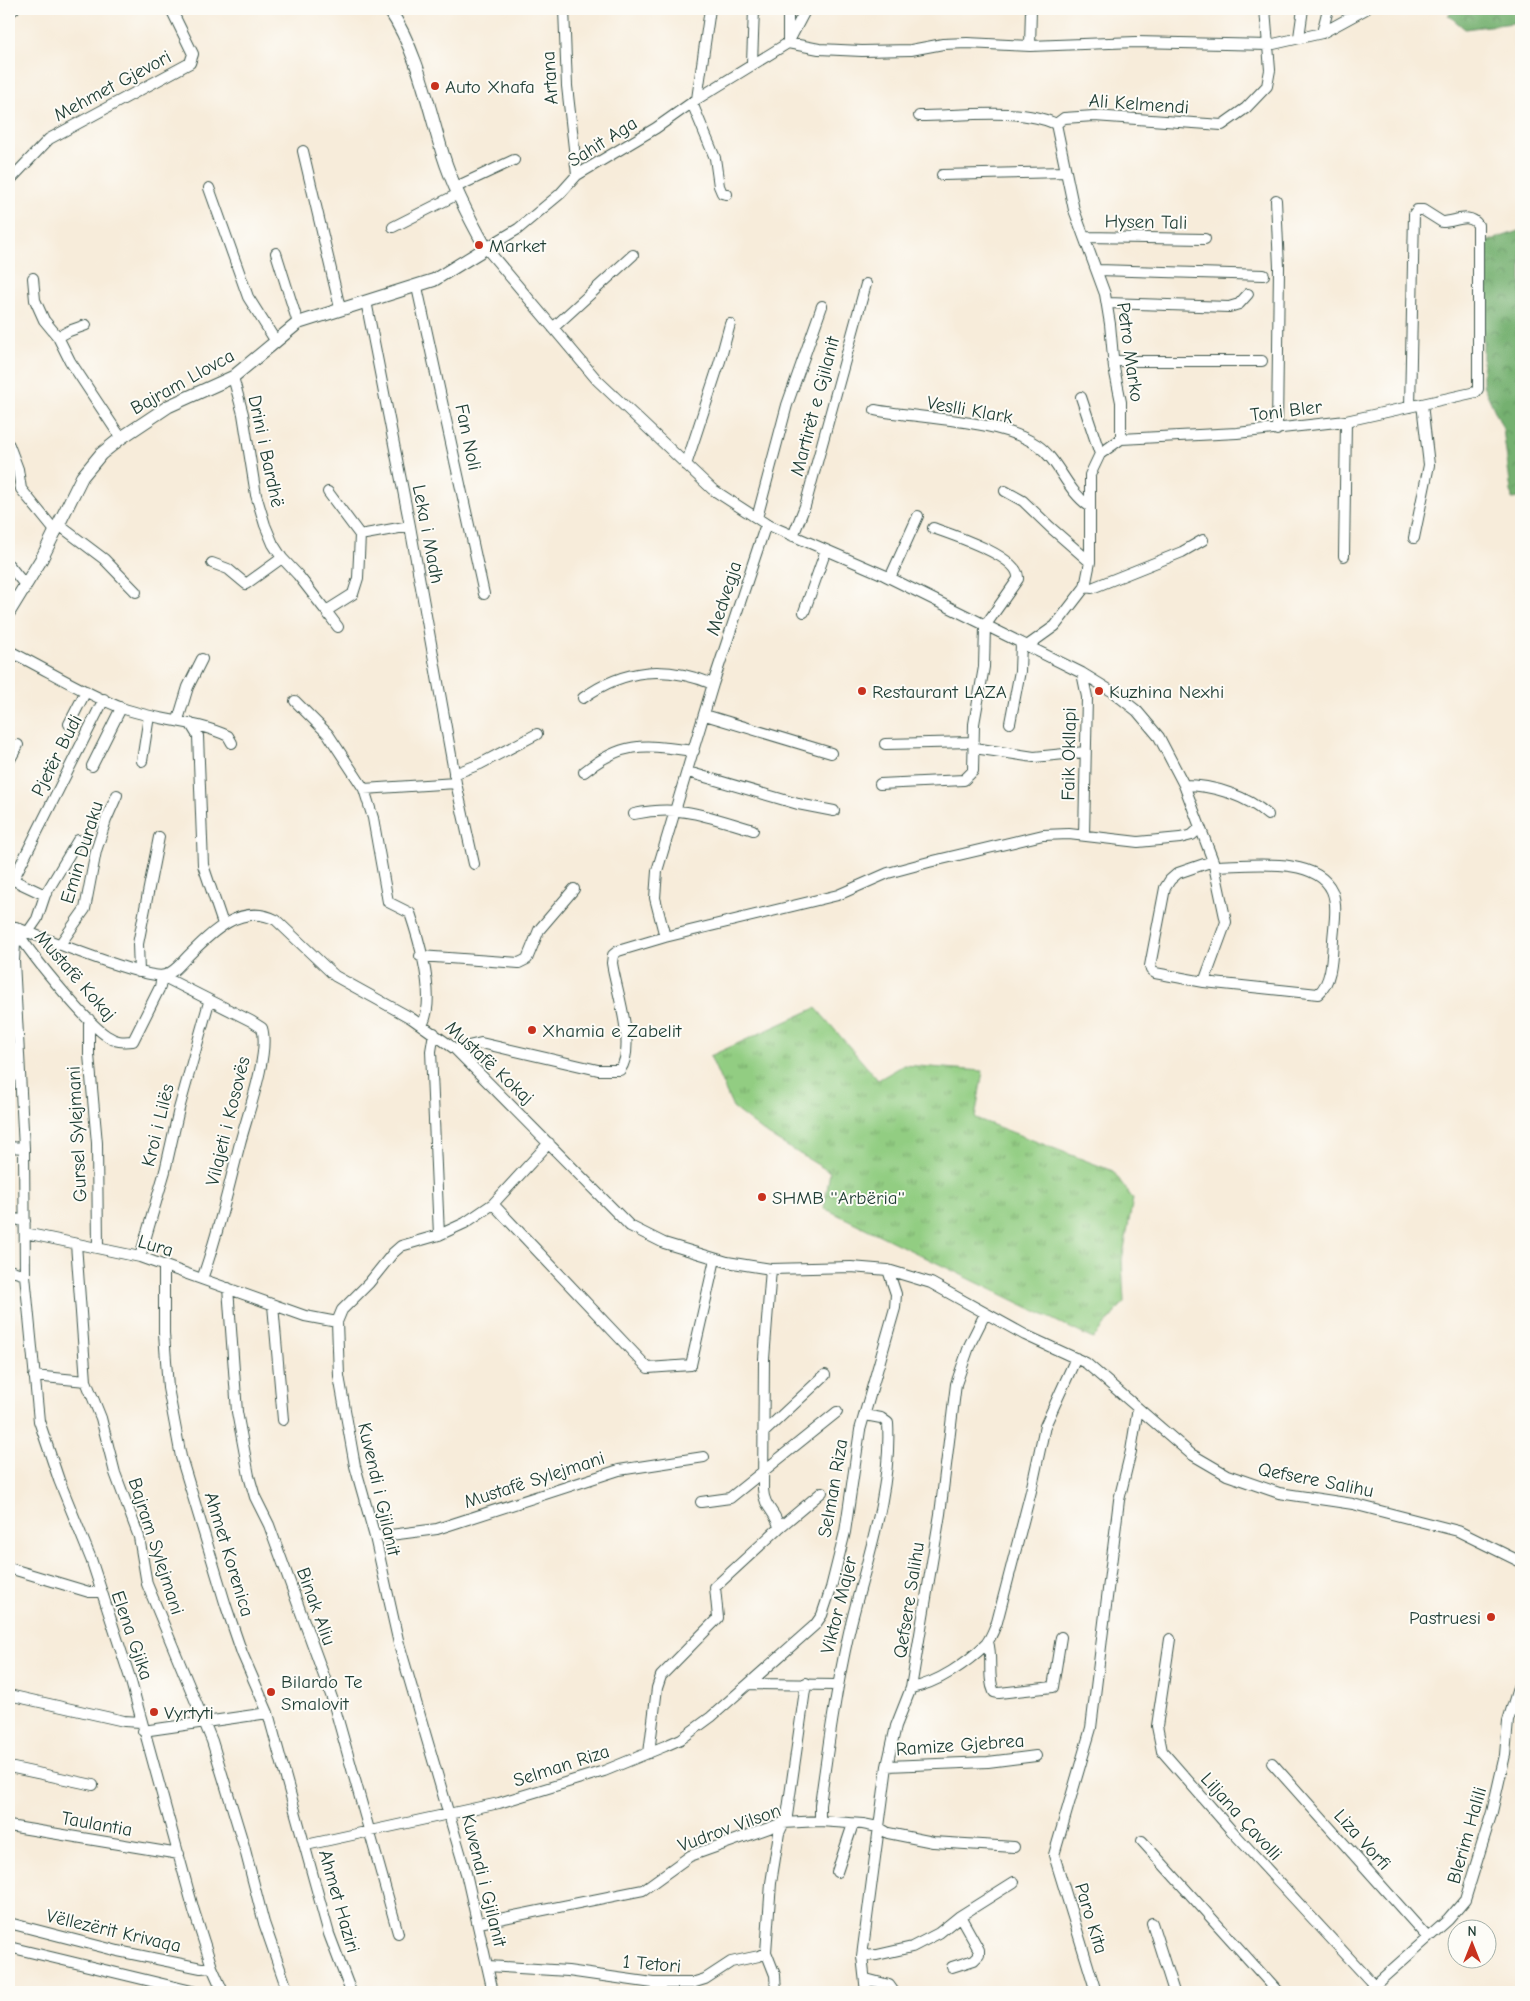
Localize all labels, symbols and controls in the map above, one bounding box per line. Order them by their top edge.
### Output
street label: Mehmet Gjevori [50,46,175,126]
street label: Artana [537,50,563,105]
place label: Auto Xhafa [445,76,535,98]
marker: Auto Xhafa [429,80,441,92]
street label: Ali Kelmendi [1088,90,1190,118]
street label: Sahit Aga [564,112,641,172]
street label: Hysen Tali [1104,210,1188,234]
place label: Market [489,235,547,257]
marker: Market [473,239,485,251]
street label: Petro Marko [1112,301,1148,403]
street label: Martirët e Gjilanit [786,333,844,479]
street label: Bajram Llovca [127,344,238,419]
street label: Veslli Klark [925,392,1015,428]
street label: Drini i Bardhë [243,393,289,509]
street label: Toni Bler [1249,396,1324,426]
street label: Fan Noli [450,402,486,473]
street label: Leka i Madh [408,483,448,586]
street label: Medvegja [702,558,746,638]
place label: Restaurant LAZA [872,681,1007,703]
place label: Kuzhina Nexhi [1109,681,1224,703]
marker: Restaurant LAZA [856,685,868,697]
marker: Kuzhina Nexhi [1093,685,1105,697]
street label: Faik Okllapi [1057,707,1081,801]
street label: Pjetër Budi [27,711,87,800]
street label: Emin Duraku [56,798,108,906]
street label: Mustafë Kokaj [30,926,121,1025]
street label: Mustafë Kokaj [441,1016,538,1109]
place label: Xhamia e Zabelit [542,1020,682,1042]
marker: Xhamia e Zabelit [526,1024,538,1036]
street label: Vilajeti i Kosovës [201,1054,255,1188]
street label: Gursel Sylejmani [62,1065,92,1203]
street label: Kroi i Lilës [137,1081,179,1169]
place label: SHMB ''Arbëria'' [772,1187,905,1209]
marker: SHMB ''Arbëria'' [756,1191,768,1203]
street label: Lura [135,1230,176,1262]
street label: Kuvendi i Gjilanit [353,1421,405,1558]
street label: Selman Riza [813,1437,852,1539]
street label: Mustafë Sylejmani [461,1447,607,1513]
street label: Qefsere Salihu [1256,1458,1376,1502]
street label: Bajram Sylejmani [124,1475,189,1618]
street label: Ahmet Korenica [200,1489,258,1619]
street label: Qefsere Salihu [889,1540,929,1660]
street label: Viktor Majer [816,1554,862,1656]
street label: Binak Aliu [292,1564,340,1648]
street label: Elena Gjika [107,1588,158,1683]
place label: Pastruesi [1409,1607,1481,1629]
marker: Pastruesi [1485,1611,1497,1623]
place label: Bilardo Te Smalovit [281,1671,362,1715]
marker: Bilardo Te Smalovit [265,1686,277,1698]
place label: Vyrtyti [164,1702,214,1724]
marker: Vyrtyti [148,1706,160,1718]
street label: Ramize Gjebrea [895,1730,1025,1760]
street label: Selman Riza [510,1740,612,1792]
street label: Liljana Çavolli [1196,1768,1286,1865]
street label: Blerim Halili [1443,1784,1491,1886]
street label: Vudrov Vilson [675,1799,784,1857]
street label: Liza Vorfi [1329,1805,1395,1875]
street label: Taulantia [60,1807,134,1841]
street label: Kuvendi i Gjilanit [457,1812,511,1949]
street label: Ahmet Haziri [314,1847,364,1955]
street label: Paro Kita [1070,1880,1112,1956]
street label: Vëllezërit Krivaqa [44,1905,183,1957]
north arrow [1448,1918,1498,1968]
text: N [1467,1923,1477,1940]
street label: 1 Tetori [622,1950,682,1978]

